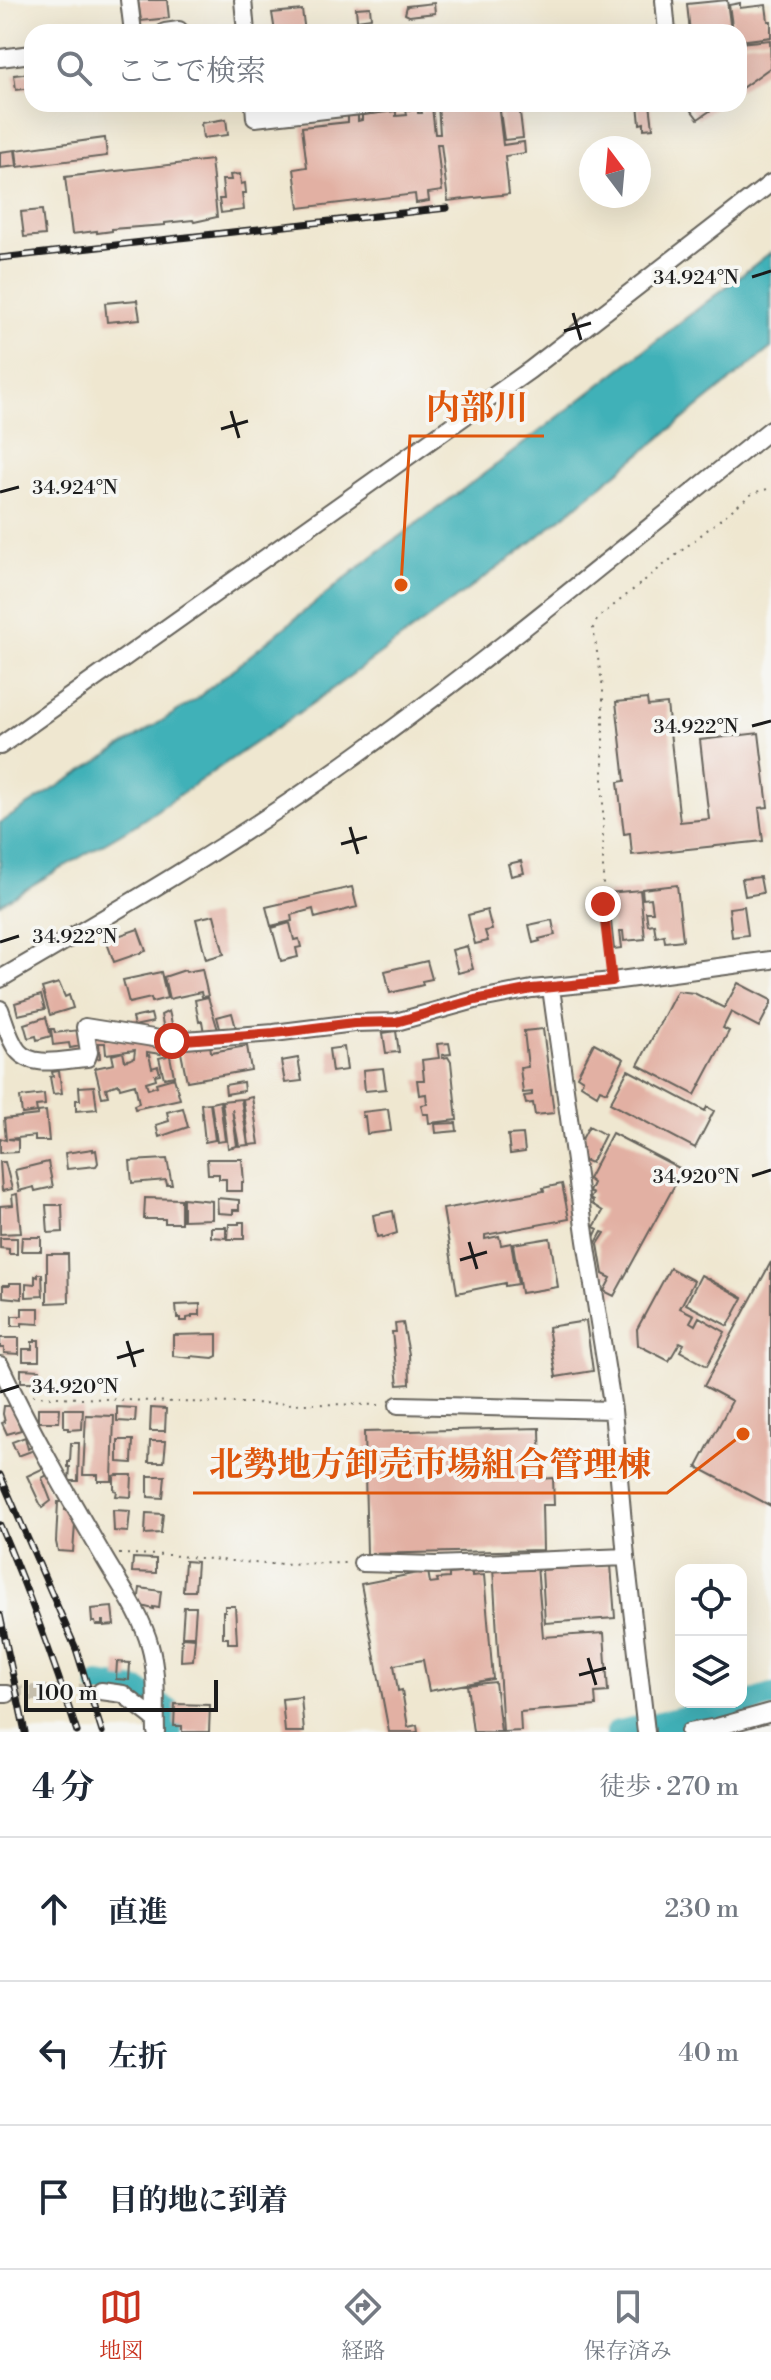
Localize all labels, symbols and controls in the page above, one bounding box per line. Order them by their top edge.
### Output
search box [24,24,747,112]
icon: search [52,46,96,90]
text: ここで検索 [116,53,266,91]
north arrow [579,136,651,208]
text: 34.924°N [653,266,739,291]
callout: 内部川 [410,378,544,436]
text: 内部川 [426,388,528,430]
text: 34.924°N [32,476,118,501]
text: 34.922°N [654,715,739,740]
route end [585,886,621,922]
text: 34.922°N [33,925,118,950]
route start [154,1023,190,1059]
text: 34.920°N [653,1165,739,1190]
text: 34.920°N [32,1375,118,1400]
callout: 北勢地方卸売市場組合管理棟 [193,1435,667,1493]
text: 北勢地方卸売市場組合管理棟 [209,1445,651,1487]
map controls [675,1564,747,1708]
button: locate [675,1564,747,1636]
button: layers [675,1636,747,1708]
scale bar [24,1676,218,1712]
text: 100 m [36,1680,98,1707]
text: 4 分 [32,1767,94,1809]
text: 徒歩 · 270 m [599,1771,739,1803]
icon: ahead [32,1887,76,1931]
text: 230 m [664,1893,739,1925]
text: 直進 [108,1894,168,1932]
icon: left [32,2031,76,2075]
text: 40 m [678,2037,739,2069]
text: 左折 [108,2038,168,2076]
icon: arrive [32,2175,76,2219]
text: 目的地に到着 [108,2182,288,2220]
tab: 地図 [99,2285,143,2365]
tab: 経路 [341,2285,386,2365]
tab: 保存済み [584,2285,672,2365]

